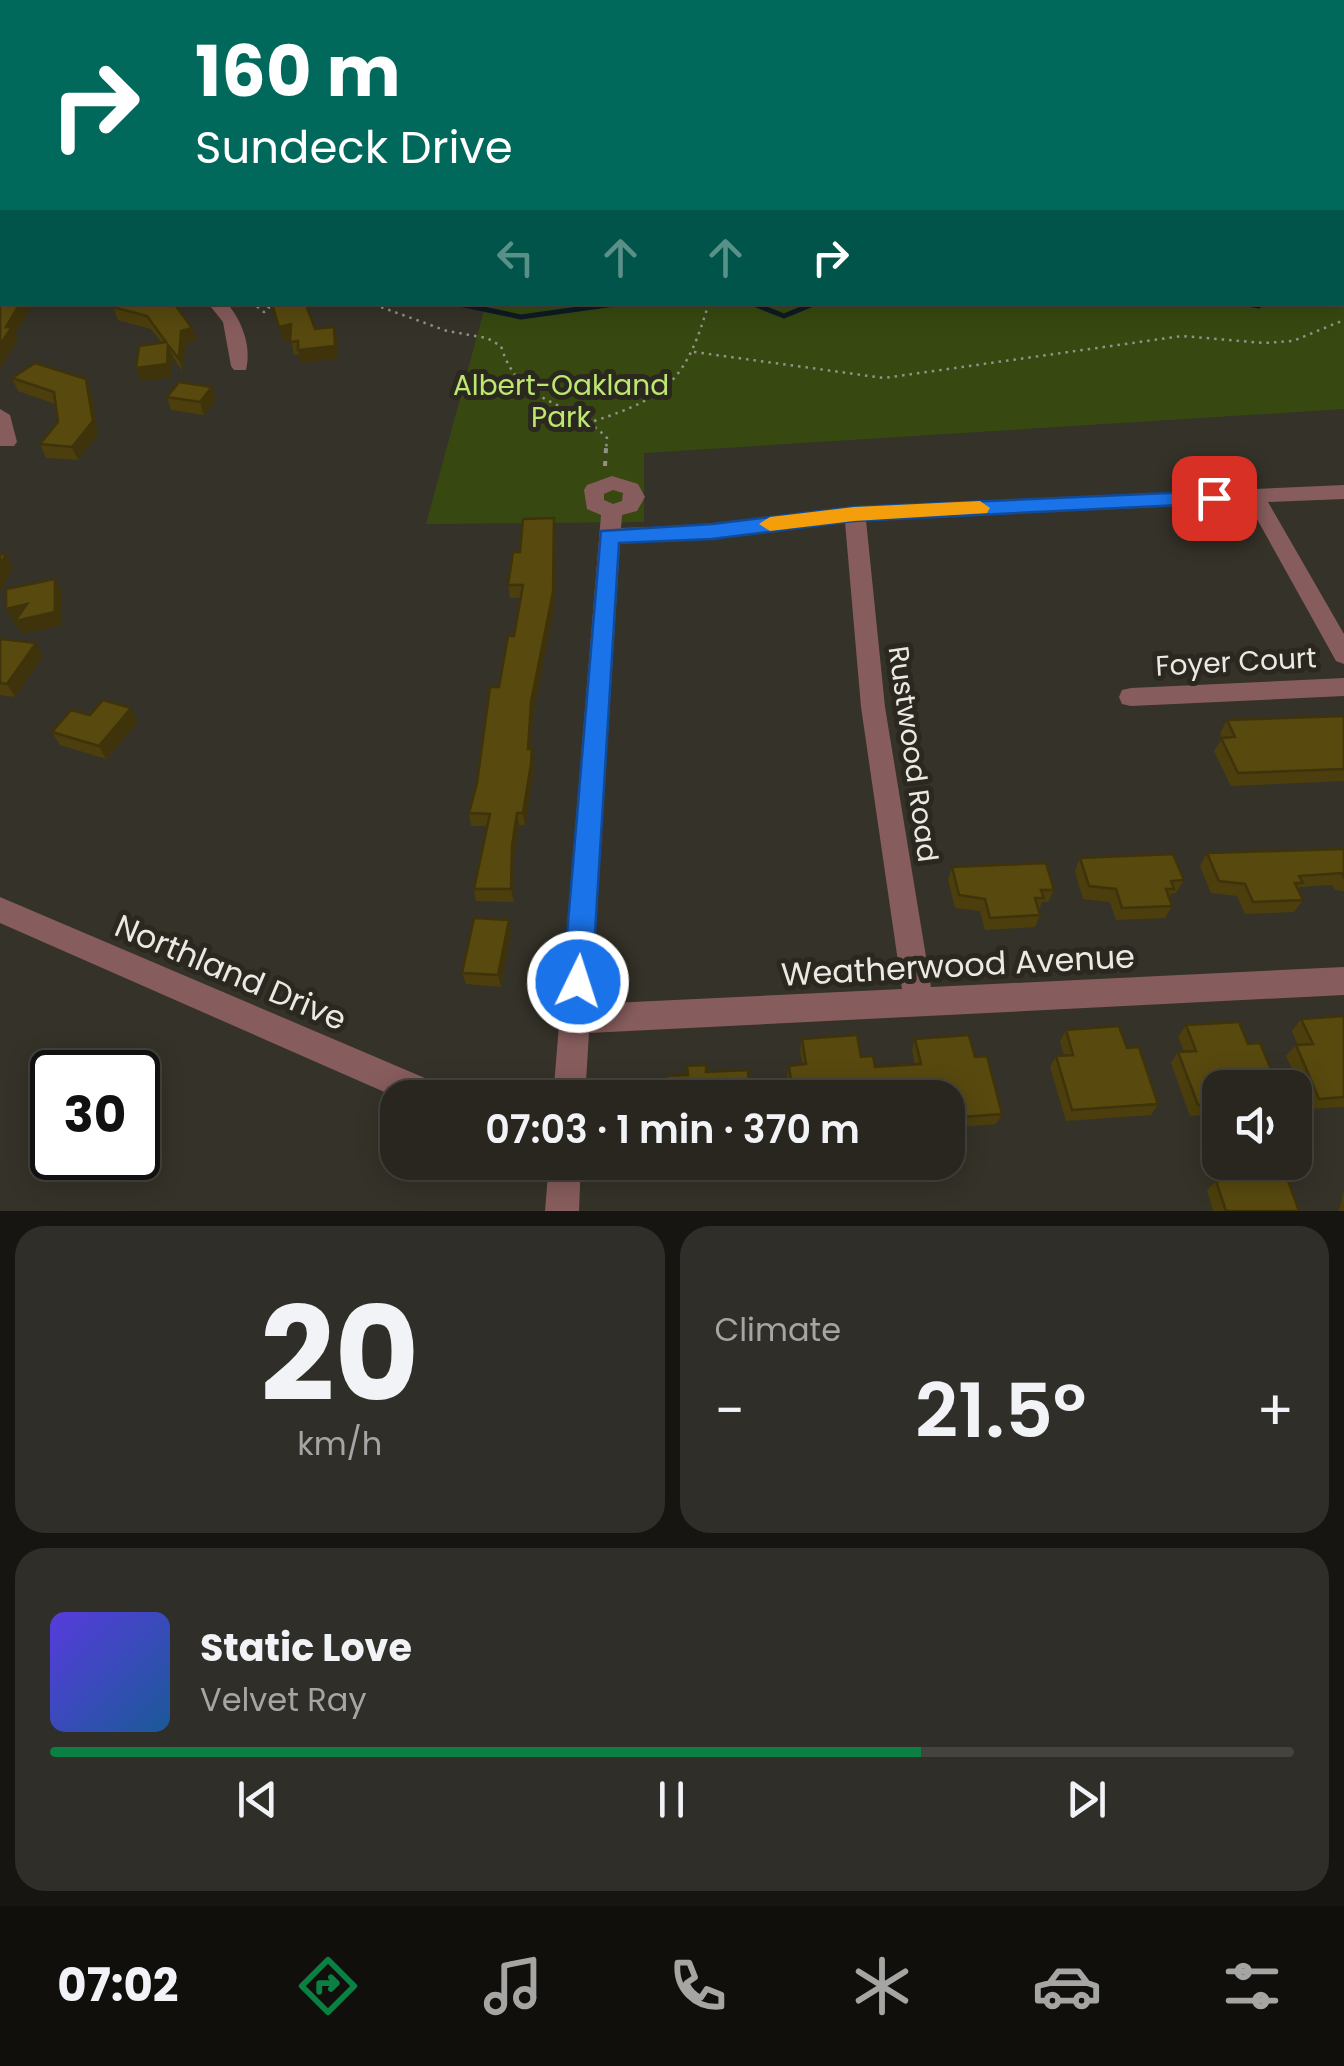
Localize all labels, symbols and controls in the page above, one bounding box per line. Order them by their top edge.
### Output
text: 160 m [195,22,401,121]
icon: right [30,40,160,170]
text: Sundeck Drive [195,116,513,179]
icon: left [488,230,543,285]
icon: ahead [593,230,648,285]
icon: ahead [698,230,753,285]
icon: right [803,230,858,285]
park label: Albert-Oakland Park [453,366,669,437]
pin [1172,456,1257,541]
icon: arrive [1187,471,1242,526]
street label: Foyer Court [1155,638,1317,686]
street label: Rustwood Road [879,643,947,865]
street label: Northland Drive [108,903,354,1041]
position arrow [526,930,630,1034]
street label: Weatherwood Avenue [780,933,1136,997]
speed limit sign: 30 [30,1050,160,1180]
map controls [1202,1070,1312,1180]
button: sound [1202,1070,1312,1180]
text: 07:03 · 1 min · 370 m [485,1103,860,1156]
text: 20 [260,1263,419,1446]
text: Climate [715,1307,841,1352]
text: 21.5° [915,1358,1086,1463]
text: − [715,1372,745,1449]
text: + [1256,1372,1294,1449]
text: km/h [297,1421,382,1466]
text: Static Love [200,1621,412,1674]
text: Velvet Ray [200,1677,366,1722]
icon: previous [230,1772,285,1827]
icon: pause [644,1772,699,1827]
icon: next [1059,1772,1114,1827]
icon: directions [293,1951,363,2021]
icon: music [478,1951,548,2021]
icon: phone [663,1951,733,2021]
icon: climate [847,1951,917,2021]
icon: car [1032,1951,1102,2021]
icon: filters [1217,1951,1287,2021]
text: 07:02 [57,1954,179,2017]

